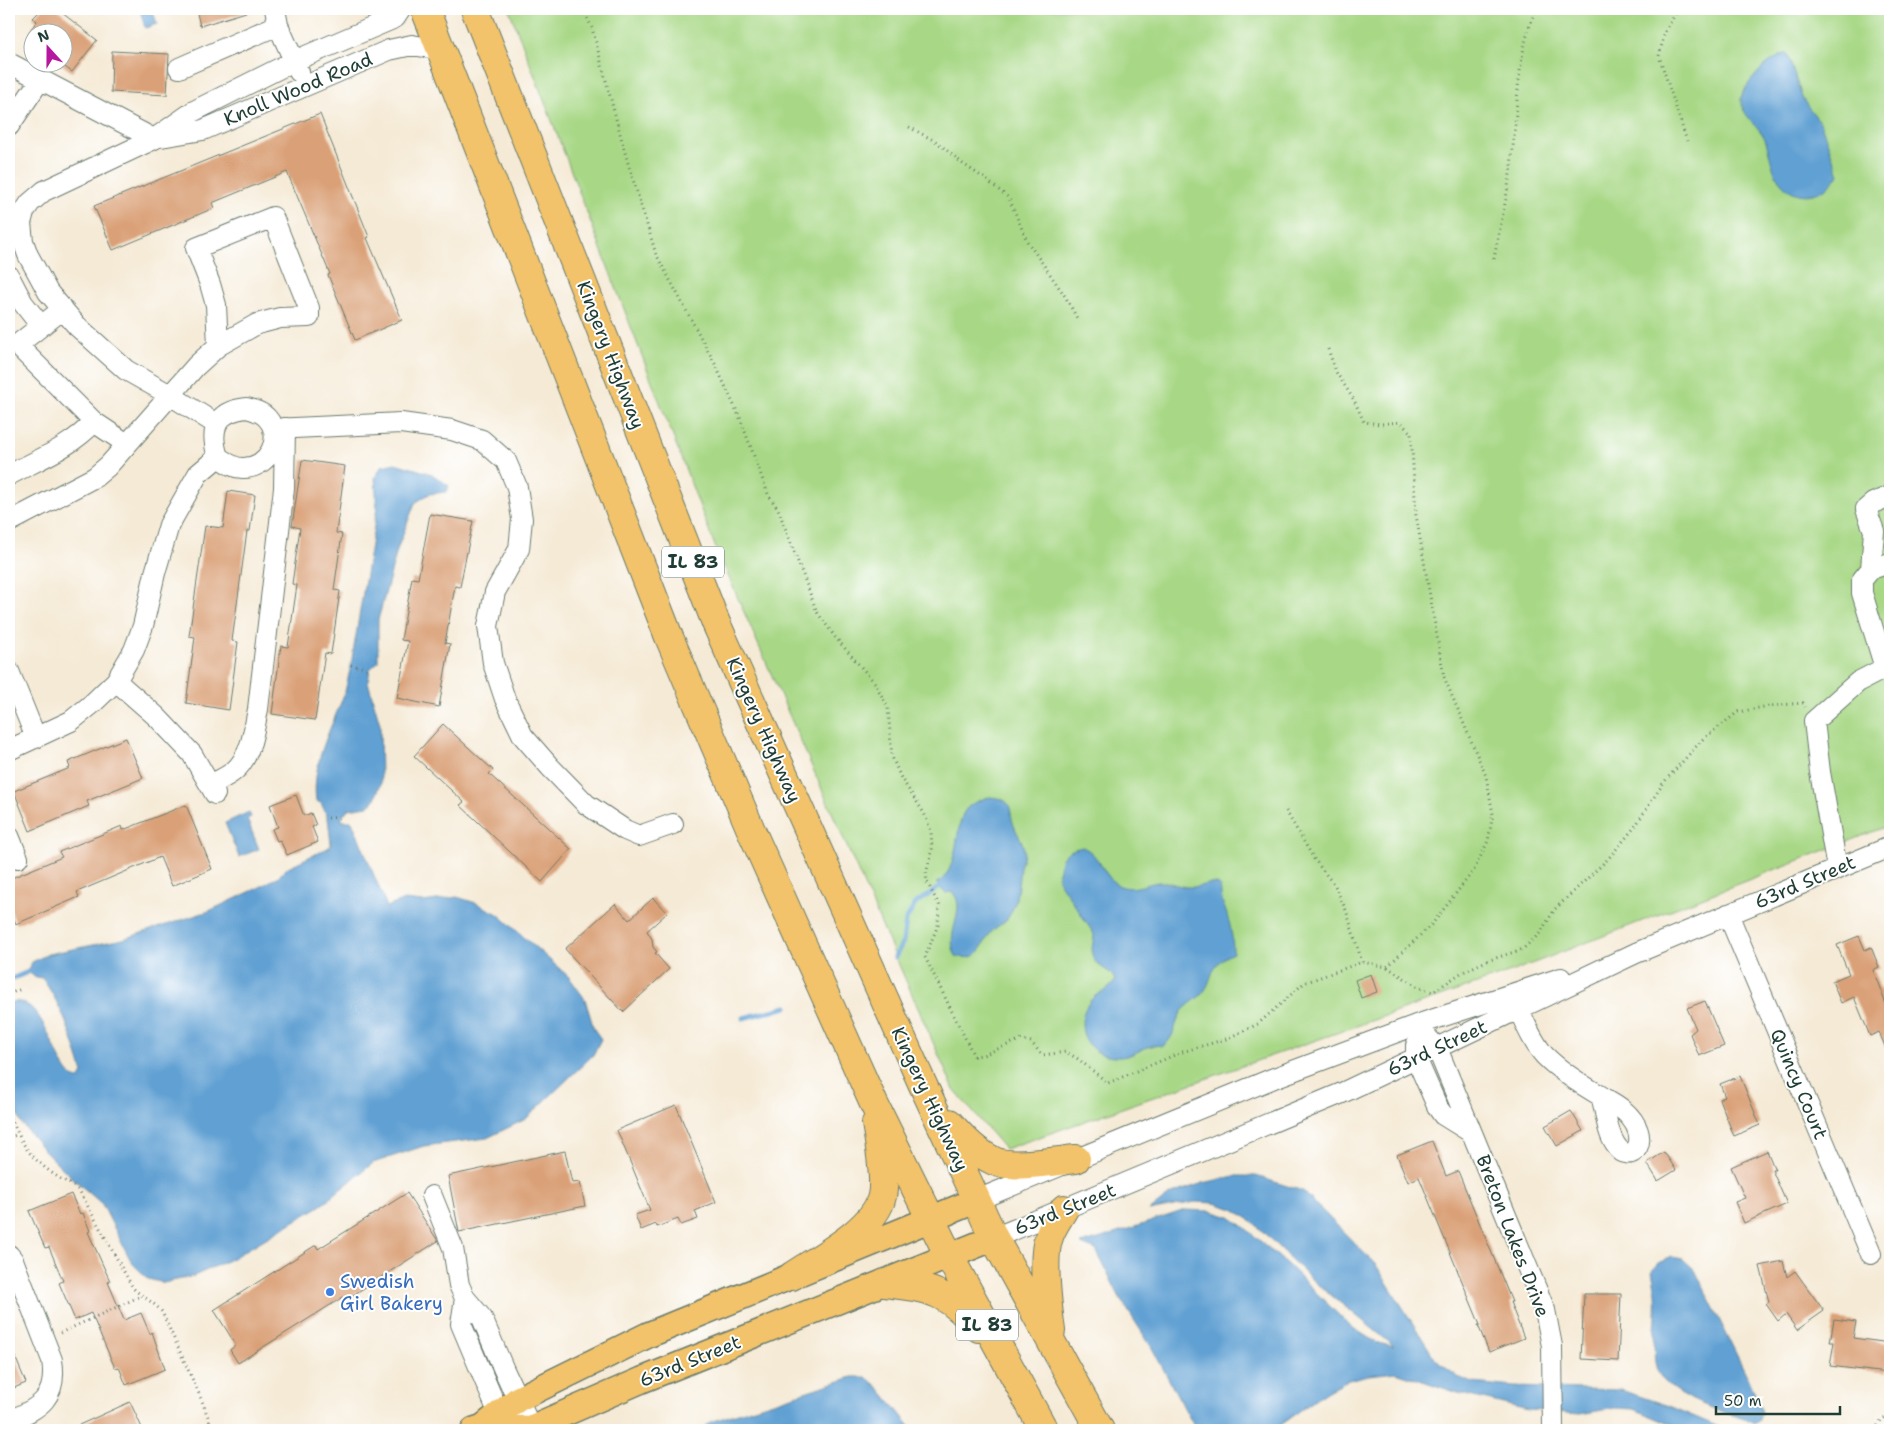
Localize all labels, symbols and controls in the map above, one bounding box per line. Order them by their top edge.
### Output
north arrow [22,22,72,72]
text: N [35,25,52,46]
street label: Knoll Wood Road [220,46,376,132]
street label: Kingery Highway [571,277,651,433]
road number: IL 83 [662,546,724,578]
street label: Kingery Highway [721,653,807,807]
street label: 63rd Street [1751,849,1859,915]
street label: 63rd Street [1383,1014,1491,1082]
street label: Kingery Highway [886,1023,974,1175]
street label: Quincy Court [1764,1025,1834,1143]
street label: Breton Lakes Drive [1471,1151,1555,1321]
street label: 63rd Street [1010,1177,1120,1241]
place label: Swedish Girl Bakery [340,1269,443,1316]
marker: Swedish Girl Bakery [324,1286,336,1298]
road number: IL 83 [956,1310,1018,1340]
street label: 63rd Street [635,1329,745,1393]
scale bar [1716,1384,1840,1416]
text: 50 m [1724,1391,1762,1411]

